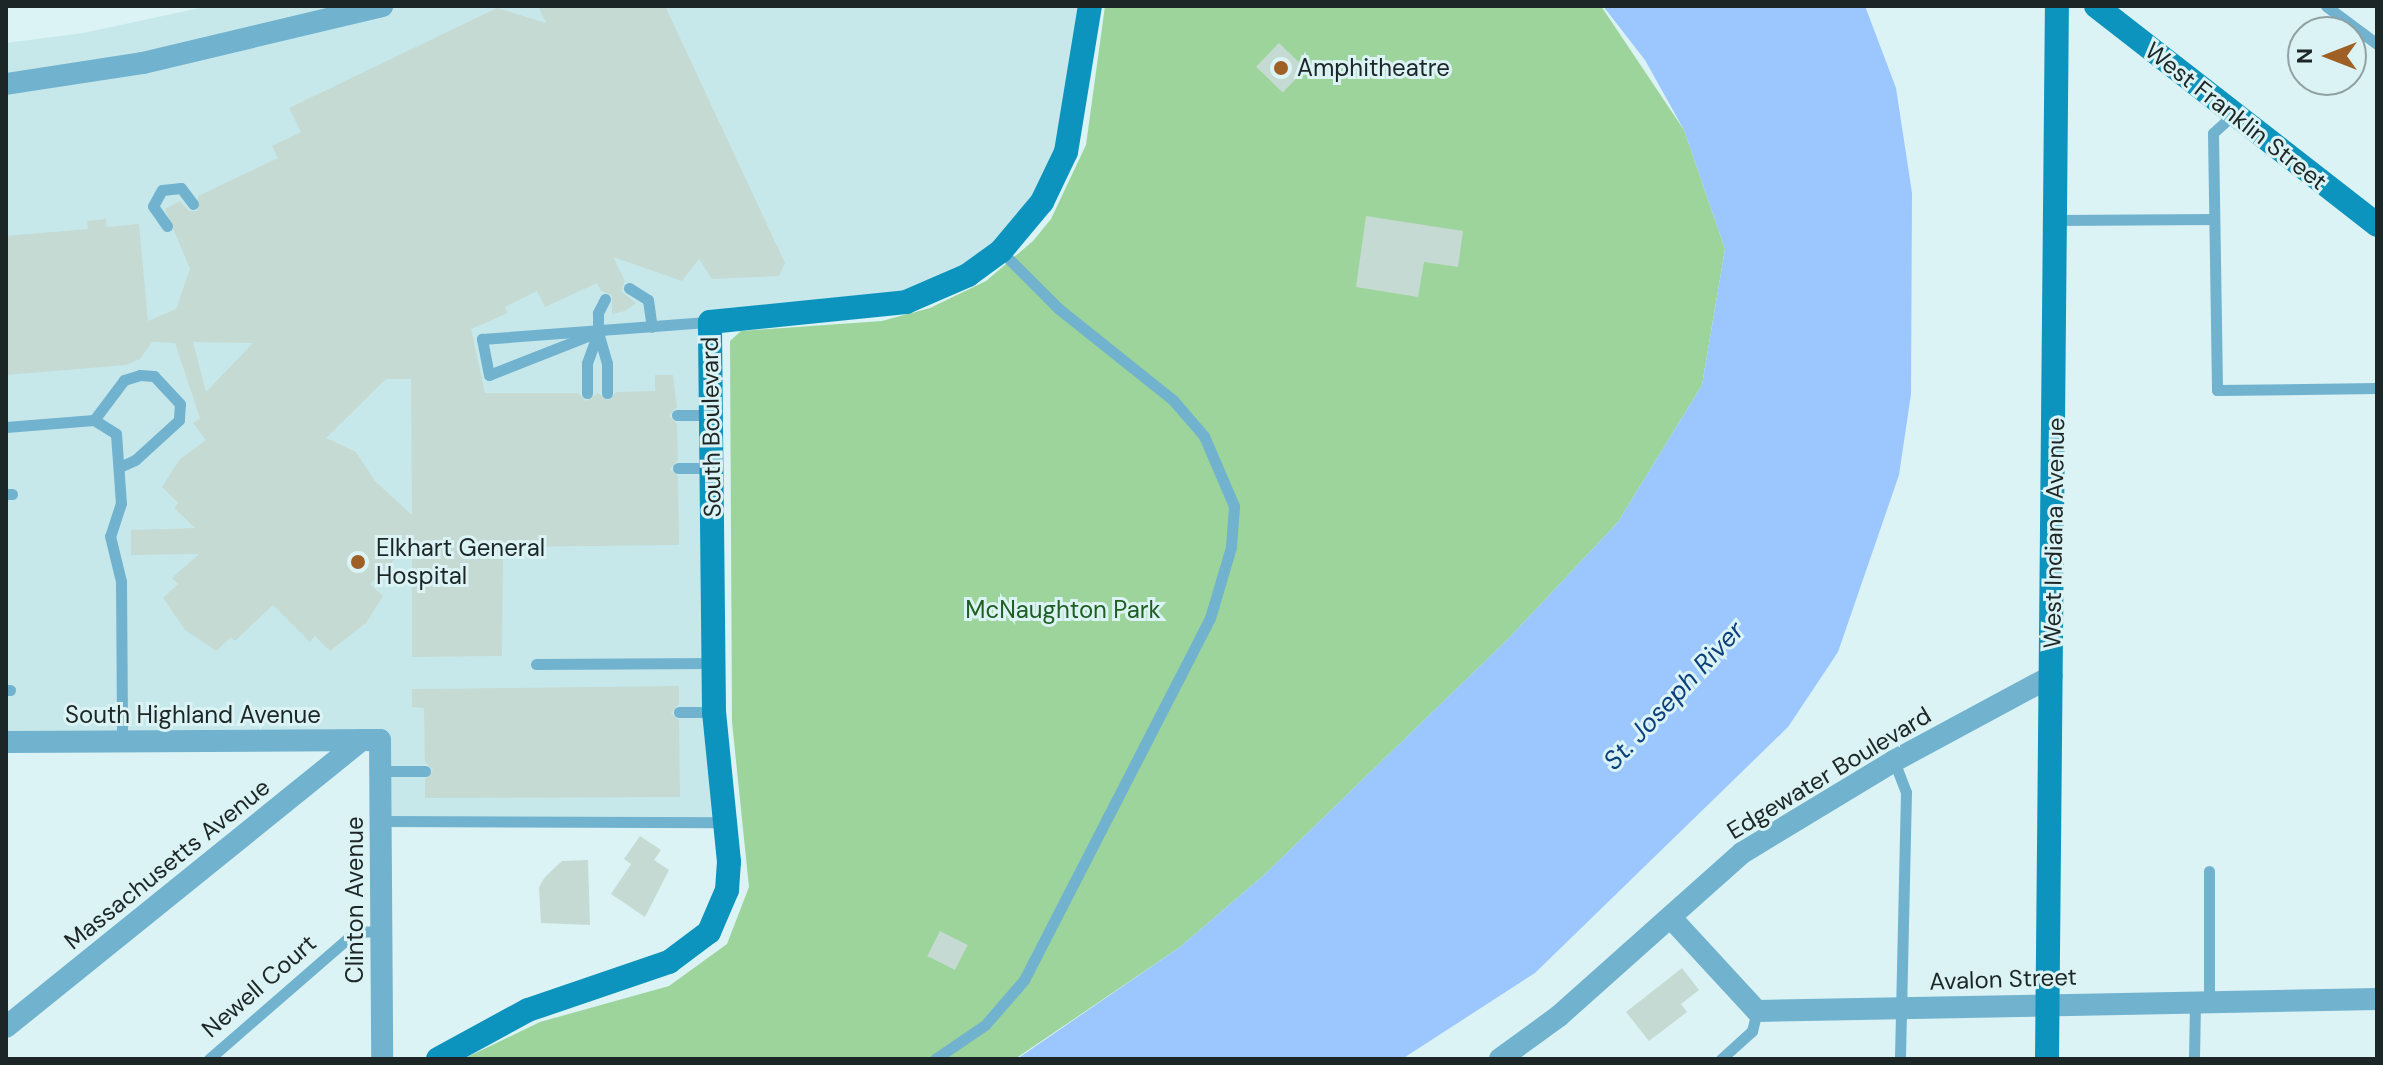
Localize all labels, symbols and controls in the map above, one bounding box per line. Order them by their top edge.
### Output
north arrow [2287,16,2367,96]
street label: West Franklin Street [2139,36,2333,196]
text: N [2290,48,2319,64]
place label: Amphitheatre [1297,54,1450,82]
marker: Amphitheatre [1272,59,1290,77]
street label: South Boulevard [695,336,727,518]
street label: West Indiana Avenue [2038,417,2070,649]
place label: Elkhart General Hospital [376,534,545,590]
marker: Elkhart General Hospital [347,551,369,573]
park label: McNaughton Park [965,596,1161,624]
water label: St. Joseph River [1597,615,1751,777]
street label: South Highland Avenue [65,701,321,729]
street label: Edgewater Boulevard [1722,701,1936,845]
street label: Massachusetts Avenue [59,772,275,956]
street label: Clinton Avenue [341,816,369,984]
street label: Newell Court [196,929,322,1043]
street label: Avalon Street [1929,962,2077,996]

